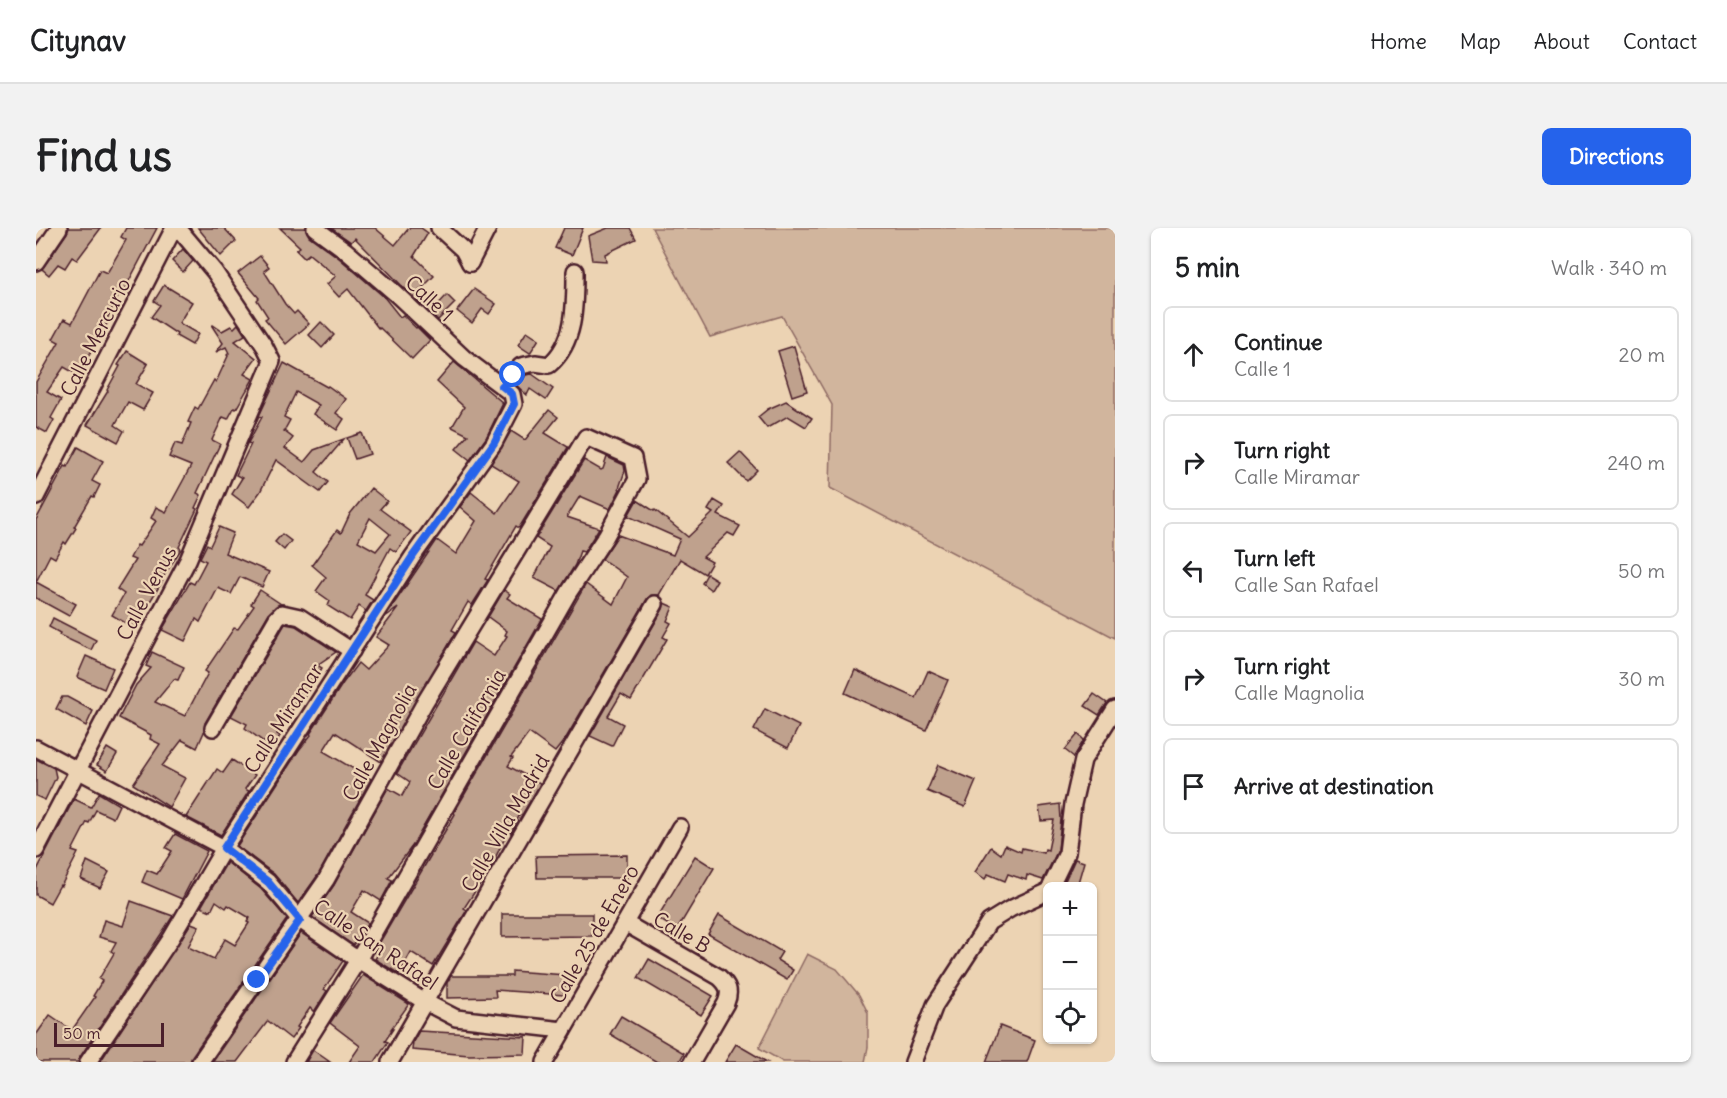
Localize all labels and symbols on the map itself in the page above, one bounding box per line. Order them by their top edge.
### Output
street label: Calle 1 [401,269,459,327]
street label: Calle Mercurio [54,274,136,400]
route start [499,361,525,387]
street label: Calle Venus [111,541,181,645]
street label: Calle Miramar [238,658,328,778]
street label: Calle California [421,664,511,794]
street label: Calle Magnolia [336,679,422,805]
street label: Calle Villa Madrid [456,750,555,896]
street label: Calle 25 de Enero [544,860,644,1008]
street label: Calle San Rafael [309,893,443,995]
street label: Calle B [649,906,715,958]
route end [243,966,269,992]
scale bar [54,1020,164,1048]

